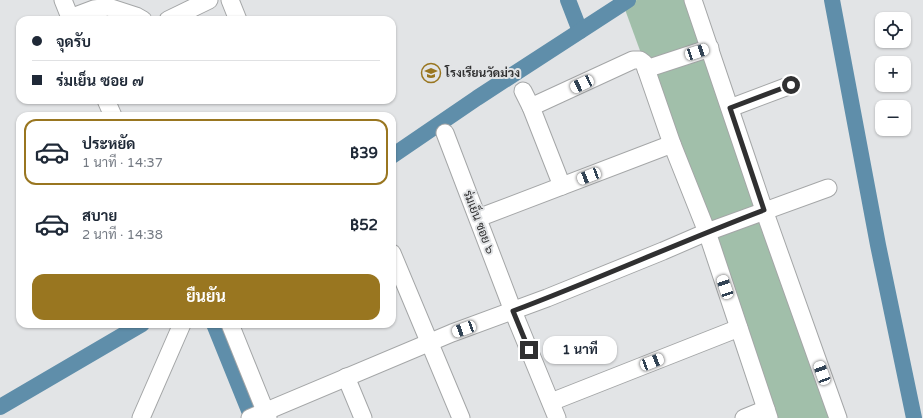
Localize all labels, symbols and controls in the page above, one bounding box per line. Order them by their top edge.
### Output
map controls [875,12,911,136]
button: locate [875,12,911,48]
text: จุดรับ [56,33,91,51]
car [684,43,710,61]
button: + [875,56,911,92]
school or university icon: โรงเรียนวัดม่วง [420,62,442,84]
place label: โรงเรียนวัดม่วง [444,65,520,80]
text: ร่มเย็น ซอย ๗ [56,72,144,90]
car [569,73,595,95]
route start [782,76,800,94]
button: − [875,100,911,136]
icon: car [34,134,70,170]
text: ประหยัด [82,135,135,153]
text: ฿39 [350,144,378,162]
text: 1 นาที · 14:37 [82,155,163,171]
car [576,166,602,186]
street label: ร่มเย็น ซอย ๖ [460,187,499,256]
icon: car [34,206,70,242]
text: สบาย [82,207,117,225]
text: ฿52 [350,216,378,234]
text: 2 นาที · 14:38 [82,227,163,243]
button: ยืนยัน [32,274,380,320]
car [715,274,735,300]
car [451,319,477,339]
callout: 1 นาที [543,336,617,364]
route end [520,341,538,359]
text: 1 นาที [562,342,598,358]
car [639,352,665,372]
car [812,360,832,386]

